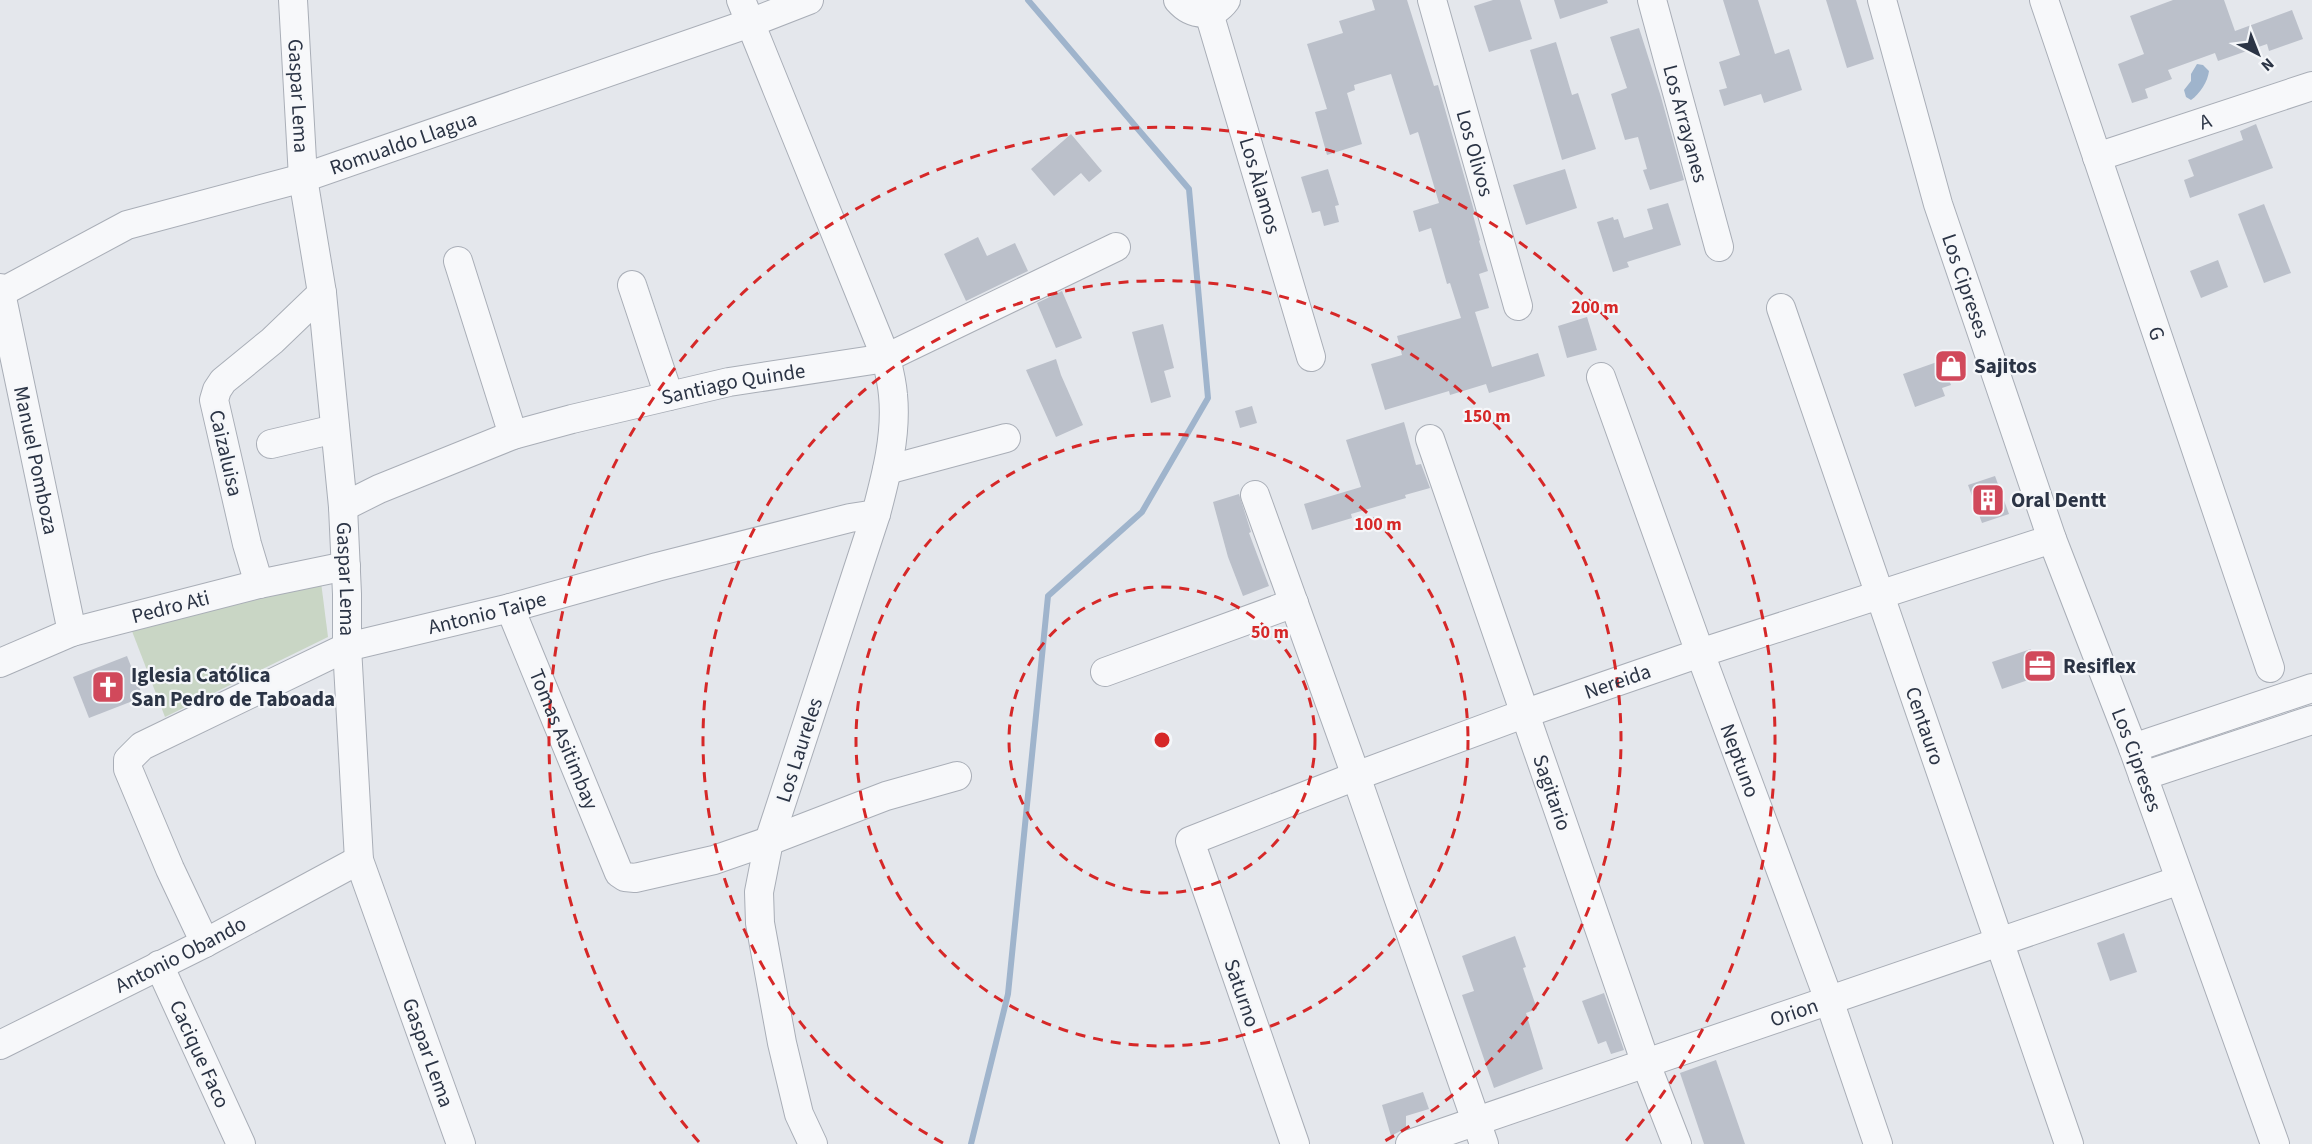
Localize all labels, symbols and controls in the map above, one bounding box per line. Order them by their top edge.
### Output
north arrow [2228,24,2288,84]
street label: Gaspar Lema [280,38,317,154]
text: N [2256,53,2279,76]
street label: Los Arrayanes [1655,61,1716,186]
street label: Romualdo Llagua [325,104,481,183]
street label: A [2195,105,2216,137]
street label: Los Olivos [1449,106,1502,200]
street label: Los Àlamos [1232,134,1289,238]
street label: Los Cipreses [1934,230,1998,342]
text: 200 m [1571,295,1619,320]
street label: G [2141,322,2173,344]
shop icon: Sajitos [1933,348,1969,384]
place label: Sajitos [1974,351,2037,381]
street label: Santiago Quinde [658,356,807,412]
street label: Manuel Pomboza [6,383,66,537]
text: 150 m [1463,404,1511,429]
street label: Caizaluisa [201,407,251,499]
building icon: Oral Dentt [1970,482,2006,518]
place label: Oral Dentt [2011,485,2106,515]
text: 100 m [1354,512,1402,537]
street label: Gaspar Lema [329,521,362,636]
street label: Pedro Ati [128,582,213,631]
street label: Antonio Taipe [425,584,550,642]
text: 50 m [1251,620,1289,645]
office icon: Resiflex [2022,648,2058,684]
place label: Resiflex [2063,651,2136,681]
street label: Nereida [1580,656,1655,707]
place label: Iglesia Católica San Pedro de Taboada [131,660,335,714]
street label: Tomas Asitimbay [522,664,606,814]
church icon: Iglesia Católica San Pedro de Taboada [90,669,126,705]
street label: Centauro [1898,683,1952,769]
street label: Los Laureles [768,694,830,806]
street label: Los Cipreses [2104,704,2170,816]
street label: Neptuno [1713,719,1767,802]
centre of rings [1152,730,1172,750]
street label: Sagitario [1525,750,1579,835]
street label: Antonio Obando [110,908,252,1000]
street label: Saturno [1216,955,1268,1031]
street label: Orion [1766,990,1822,1035]
street label: Gaspar Lema [395,994,462,1111]
street label: Cacique Faco [162,995,238,1113]

